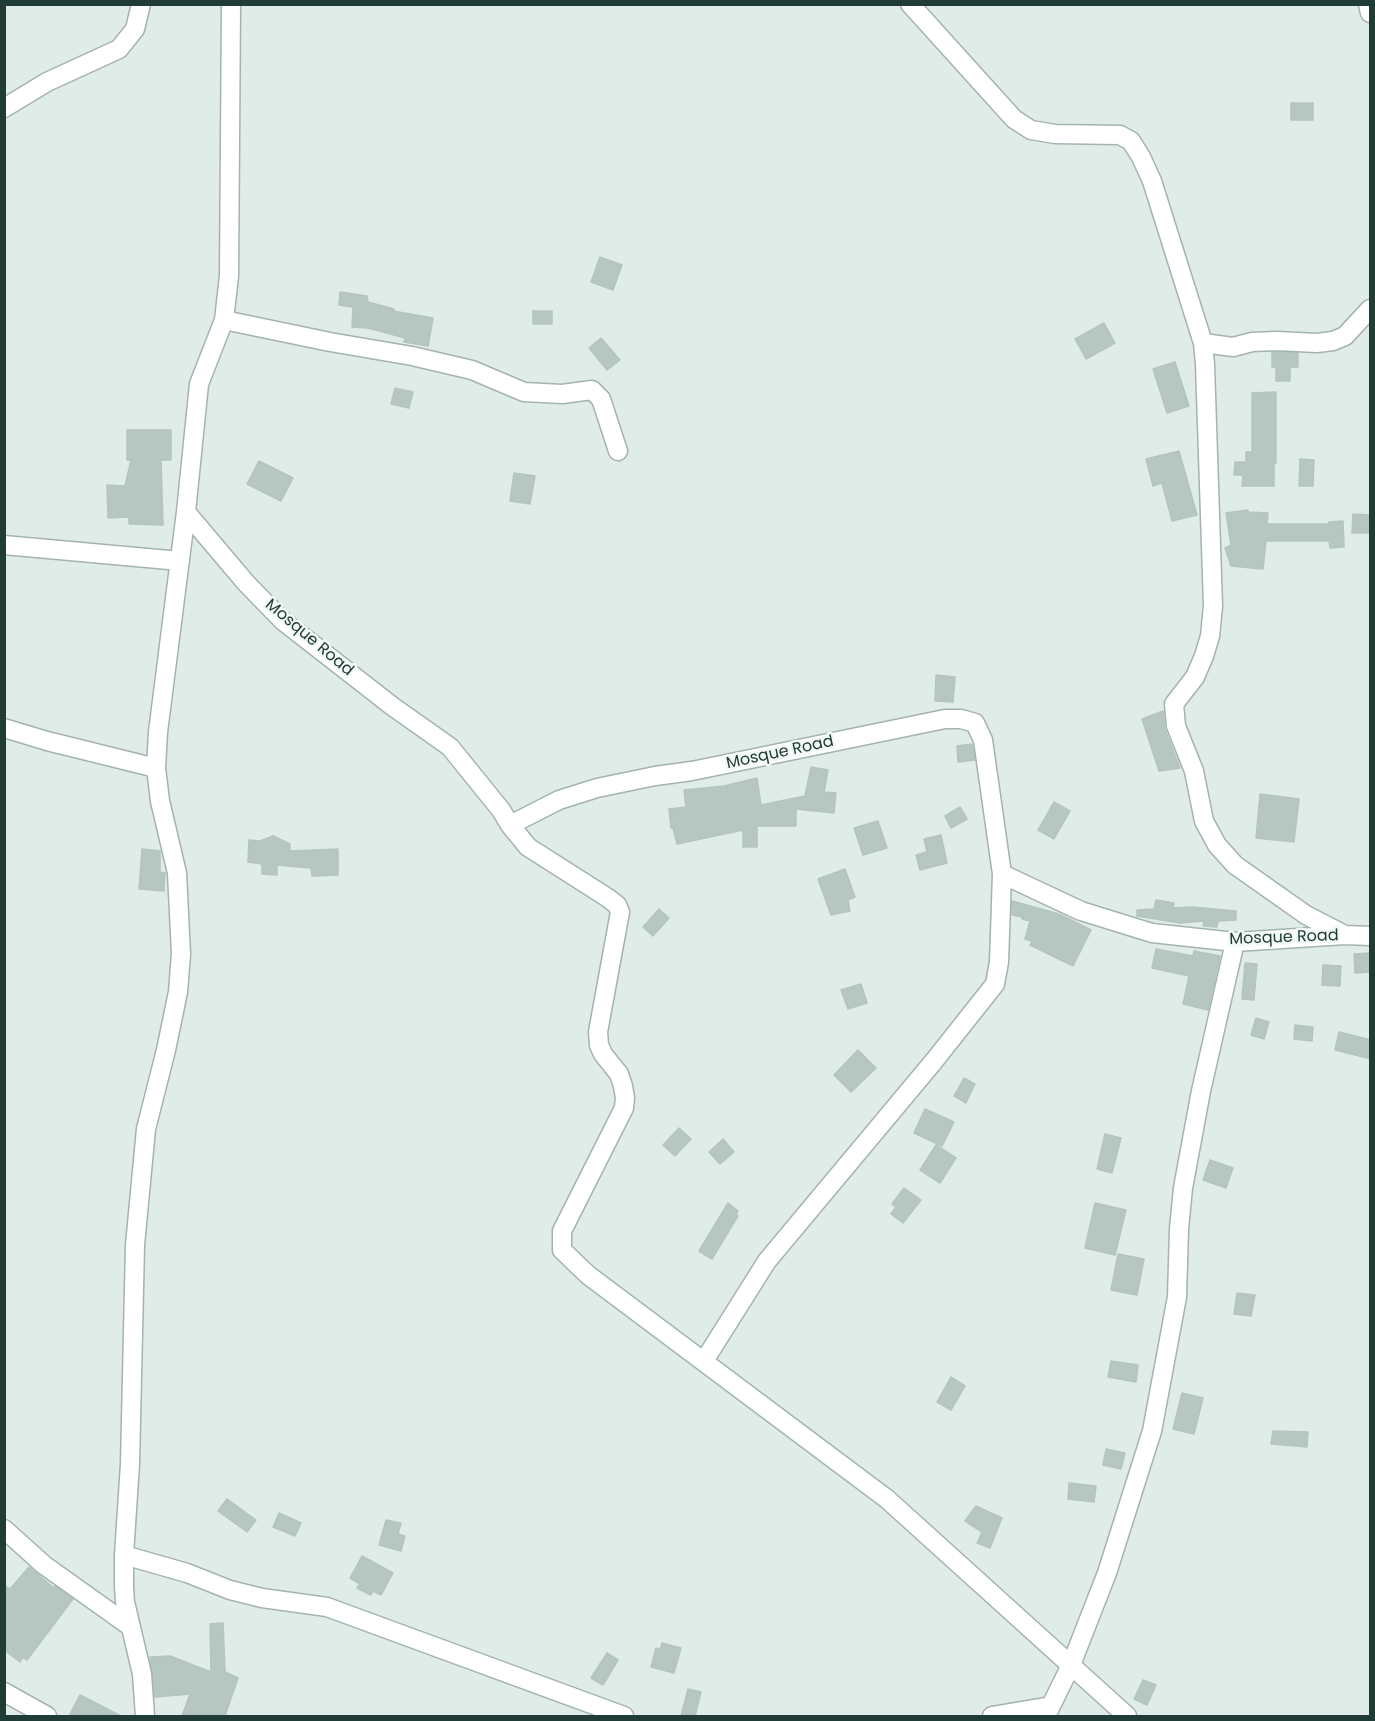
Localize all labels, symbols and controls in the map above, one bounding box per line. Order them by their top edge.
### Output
street label: Mosque Road [261,596,357,680]
street label: Mosque Road [725,732,835,774]
street label: Mosque Road [1229,927,1339,949]

